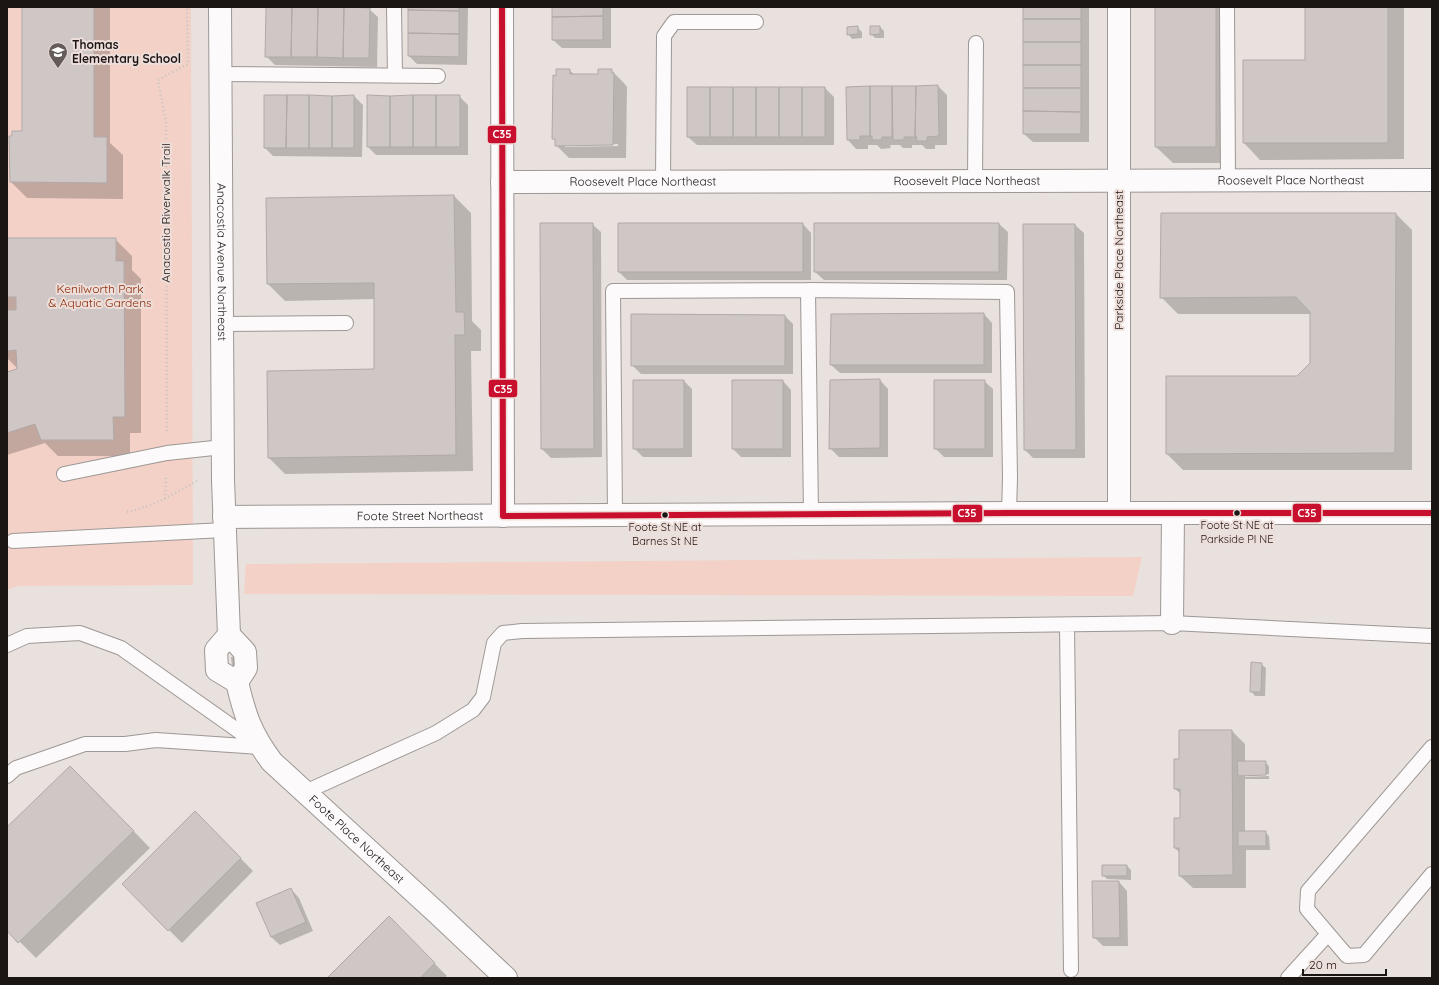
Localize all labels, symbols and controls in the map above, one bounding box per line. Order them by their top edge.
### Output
place label: Thomas Elementary School [72,37,181,66]
school or university icon: Thomas Elementary School [47,41,69,69]
line badge: C35 [487,125,517,144]
text: C35 [492,127,512,141]
street label: Anacostia Riverwalk Trail [158,143,173,283]
street label: Roosevelt Place Northeast [1218,172,1364,187]
street label: Roosevelt Place Northeast [894,173,1040,188]
street label: Roosevelt Place Northeast [570,174,716,189]
street label: Anacostia Avenue Northeast [214,183,230,341]
street label: Parkside Place Northeast [1111,190,1126,330]
park label: Kenilworth Park & Aquatic Gardens [48,281,152,310]
line badge: C35 [488,379,518,398]
text: C35 [493,382,513,396]
line badge: C35 [1292,503,1322,523]
line badge: C35 [952,504,983,523]
text: C35 [957,506,977,520]
text: C35 [1297,506,1317,520]
street label: Foote Street Northeast [357,508,483,523]
marker: Foote St NE at Parkside Pl NE [1232,508,1242,518]
marker: Foote St NE at Barnes St NE [660,510,670,520]
place label: Foote St NE at Parkside Pl NE [1201,518,1274,546]
place label: Foote St NE at Barnes St NE [629,520,702,548]
street label: Foote Place Northeast [306,792,408,886]
scale bar [1303,951,1386,977]
text: 20 m [1309,957,1337,972]

